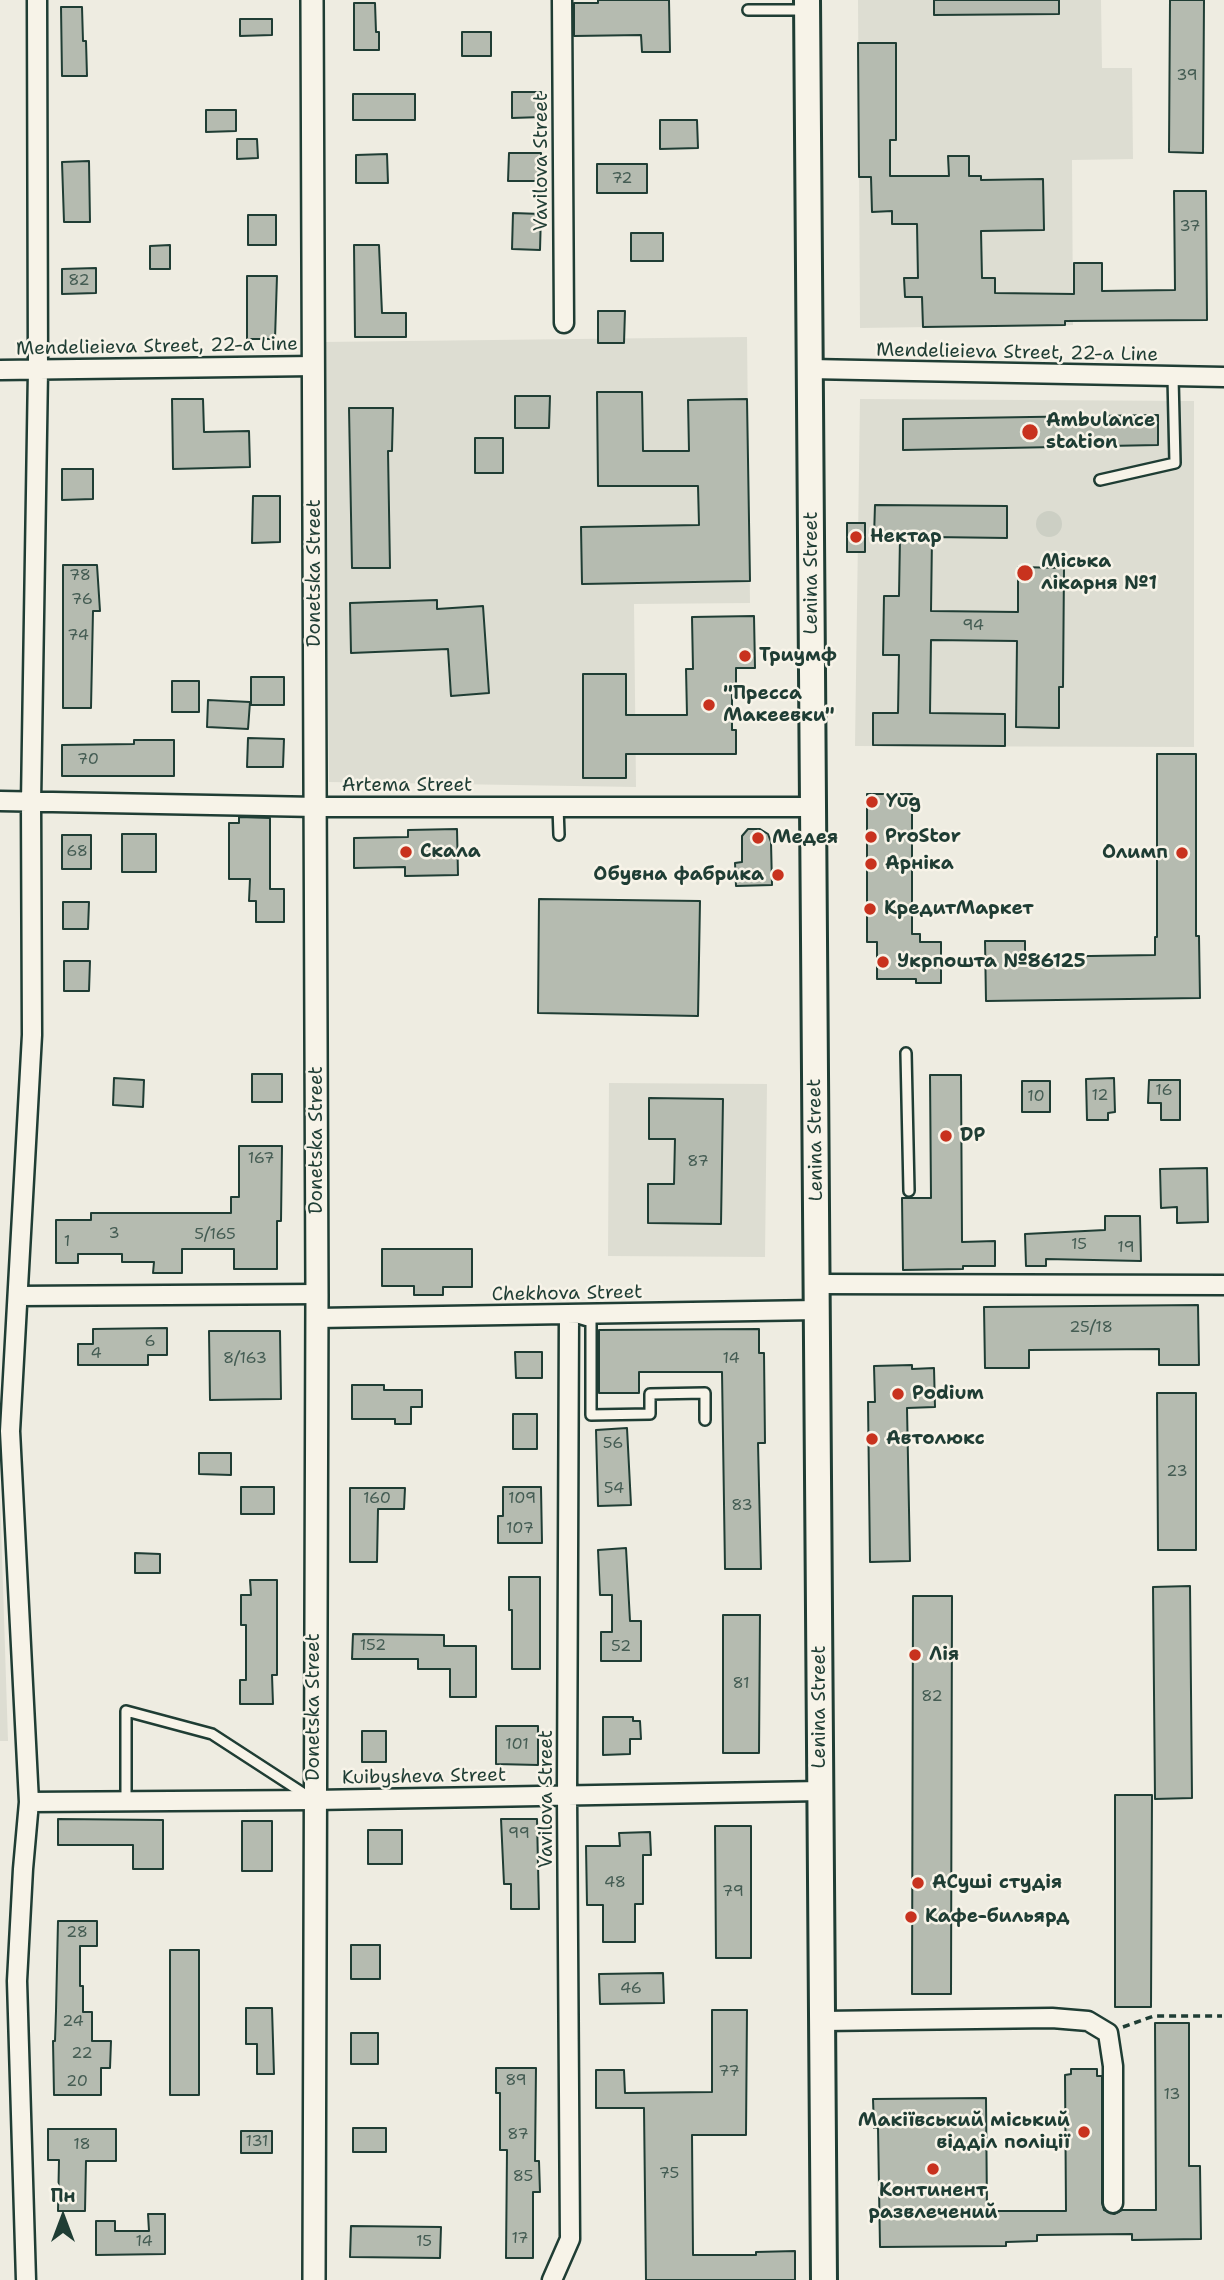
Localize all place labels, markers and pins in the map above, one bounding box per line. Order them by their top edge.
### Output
place label: Ambulance station [1046,410,1155,454]
marker: Ambulance station [1020,422,1040,442]
place label: Нектар [870,526,942,548]
marker: Нектар [848,529,864,545]
place label: Міська лікарня №1 [1041,551,1157,595]
marker: Міська лікарня №1 [1015,563,1035,583]
place label: Триумф [759,645,837,667]
marker: Триумф [737,648,753,664]
place label: "Пресса Макеевки" [723,683,835,727]
marker: "Пресса Макеевки" [701,697,717,713]
place label: Yug [886,791,921,813]
marker: Yug [864,794,880,810]
place label: ProStor [885,826,961,848]
place label: Медея [772,827,838,849]
marker: ProStor [863,829,879,845]
marker: Медея [750,830,766,846]
place label: Скала [420,841,481,863]
place label: Олимп [1102,842,1168,864]
marker: Скала [398,844,414,860]
marker: Олимп [1174,845,1190,861]
place label: Арніка [885,853,954,875]
marker: Арніка [863,856,879,872]
place label: Обувна фабрика [593,864,764,886]
marker: Обувна фабрика [770,867,786,883]
place label: КредитМаркет [884,898,1034,920]
marker: КредитМаркет [862,901,878,917]
place label: Укрпошта №86125 [897,951,1086,973]
marker: Укрпошта №86125 [875,954,891,970]
place label: DP [960,1125,986,1147]
marker: DP [938,1128,954,1144]
place label: Podium [912,1383,984,1405]
marker: Podium [890,1386,906,1402]
place label: Автолюкс [886,1428,985,1450]
marker: Автолюкс [864,1431,880,1447]
place label: Лія [929,1644,959,1666]
marker: Лія [907,1647,923,1663]
place label: АСуші студія [932,1872,1062,1894]
marker: АСуші студія [910,1875,926,1891]
place label: Кафе-бильярд [925,1906,1070,1928]
marker: Кафе-бильярд [903,1909,919,1925]
place label: Макіївський міський відділ поліції [858,2110,1070,2154]
marker: Макіївський міський відділ поліції [1076,2124,1092,2140]
marker: Континент развлечений [925,2161,941,2177]
place label: Континент развлечений [868,2180,998,2224]

